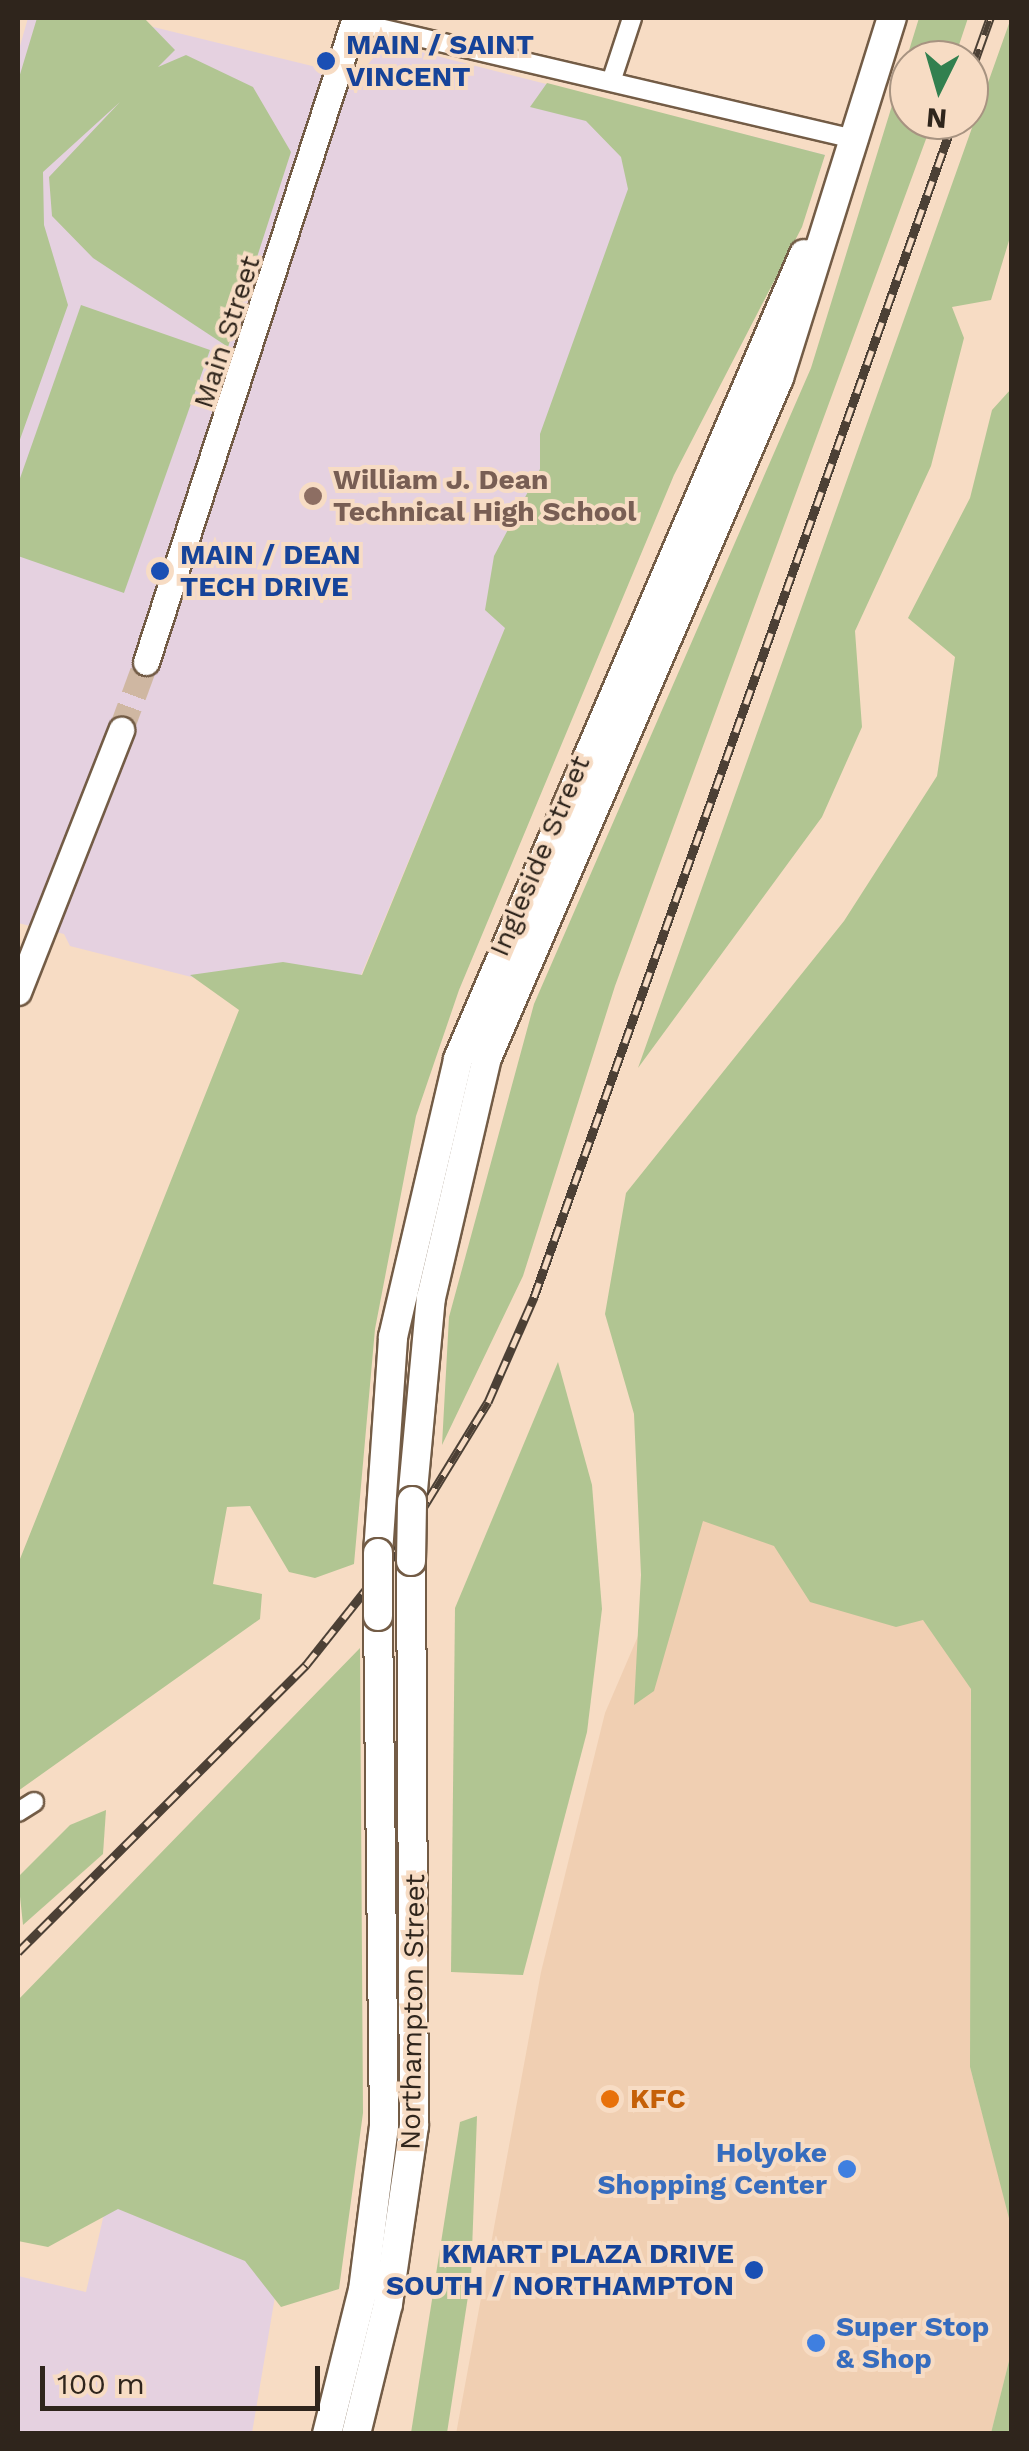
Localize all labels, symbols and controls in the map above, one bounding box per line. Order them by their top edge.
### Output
place label: MAIN / SAINT VINCENT [346,28,534,94]
north arrow [889,40,989,140]
marker: MAIN / SAINT VINCENT [315,50,337,72]
text: N [925,101,948,136]
street label: Main Street [187,252,267,412]
place label: William J. Dean Technical High School [333,463,637,529]
marker: William J. Dean Technical High School [302,485,324,507]
place label: MAIN / DEAN TECH DRIVE [180,538,361,604]
marker: MAIN / DEAN TECH DRIVE [149,560,171,582]
street label: Ingleside Street [483,751,597,961]
street label: Northampton Street [394,1874,432,2150]
place label: KFC [630,2082,685,2116]
marker: KFC [599,2088,621,2110]
place label: Holyoke Shopping Center [597,2136,827,2202]
marker: Holyoke Shopping Center [836,2158,858,2180]
place label: KMART PLAZA DRIVE SOUTH / NORTHAMPTON [386,2237,734,2303]
marker: KMART PLAZA DRIVE SOUTH / NORTHAMPTON [743,2259,765,2281]
place label: Super Stop & Shop [836,2310,990,2376]
marker: Super Stop & Shop [805,2332,827,2354]
scale bar [45,2346,325,2408]
text: 100 m [57,2366,145,2401]

